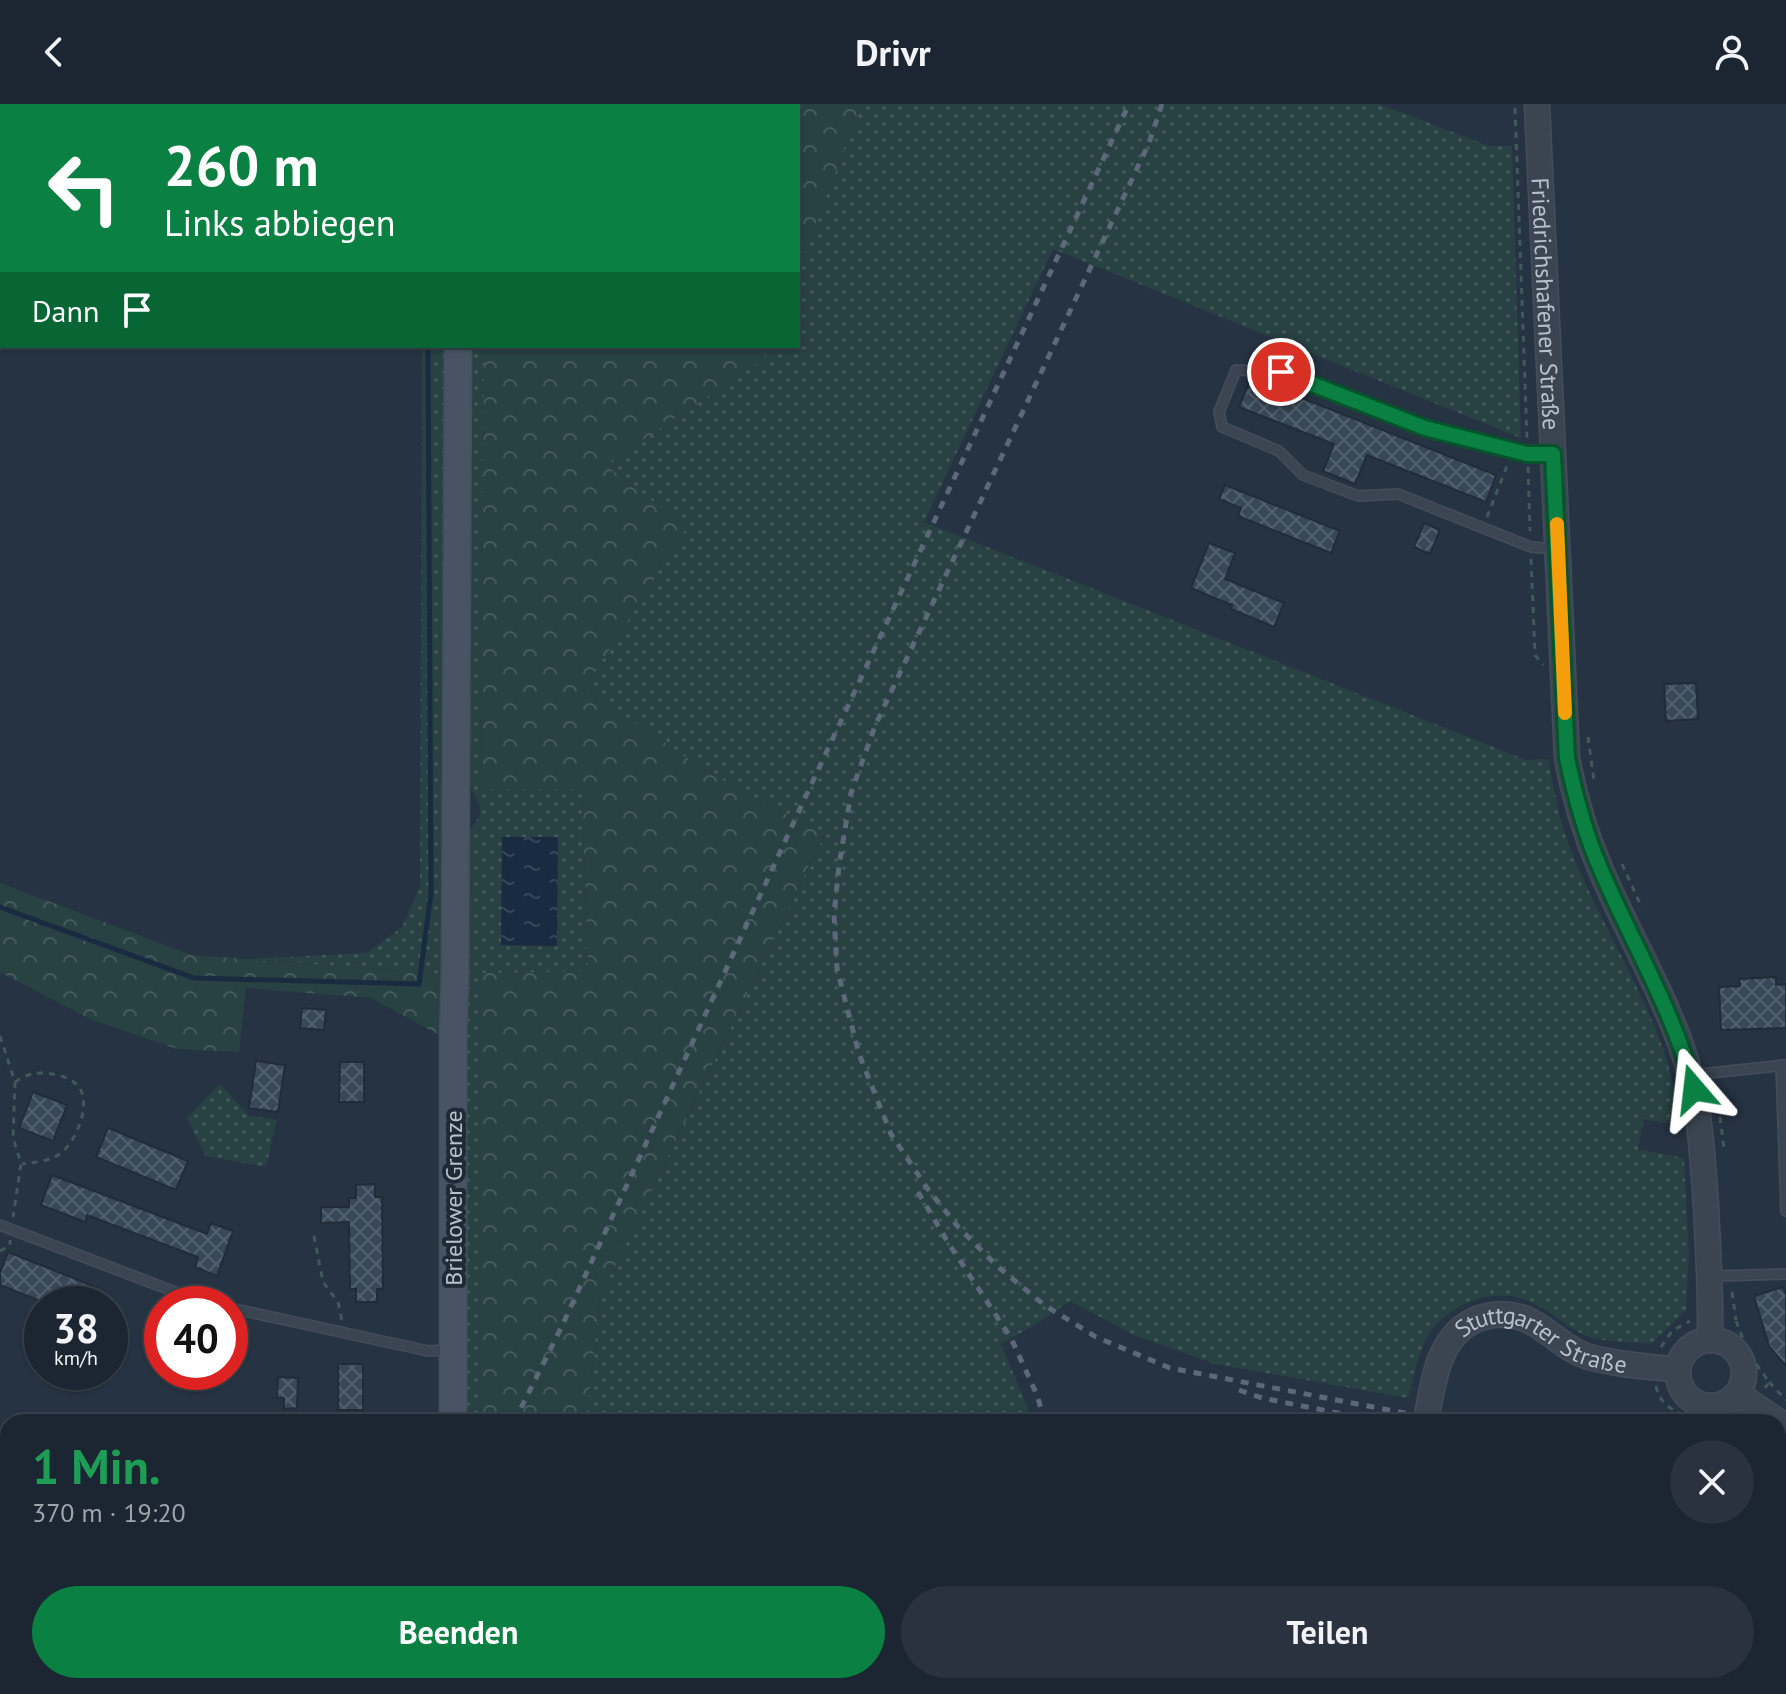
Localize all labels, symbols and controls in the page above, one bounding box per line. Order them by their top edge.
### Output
text: Drivr [855,29,931,76]
icon: back [32,30,76,74]
icon: person [1710,30,1754,74]
text: 260 m [164,129,319,201]
icon: left [32,136,136,240]
street label: Friedrichshafener Straße [1525,177,1567,431]
text: Links abbiegen [164,199,396,246]
icon: arrive [115,288,159,332]
text: Dann [32,291,99,330]
pin [1247,338,1315,406]
icon: arrive [1259,350,1303,394]
position arrow [1652,1047,1736,1131]
street label: Brielower Grenze [438,1110,469,1286]
speed limit sign: 40 [144,1286,248,1390]
street label: Stuttgarter Straße [1448,1299,1629,1380]
text: 38 [53,1302,99,1354]
text: km/h [54,1345,98,1371]
text: 1 Min. [32,1435,161,1497]
button: close [1670,1440,1754,1524]
text: 370 m · 19:20 [32,1496,186,1529]
button: Beenden [32,1586,885,1678]
button: Teilen [901,1586,1754,1678]

